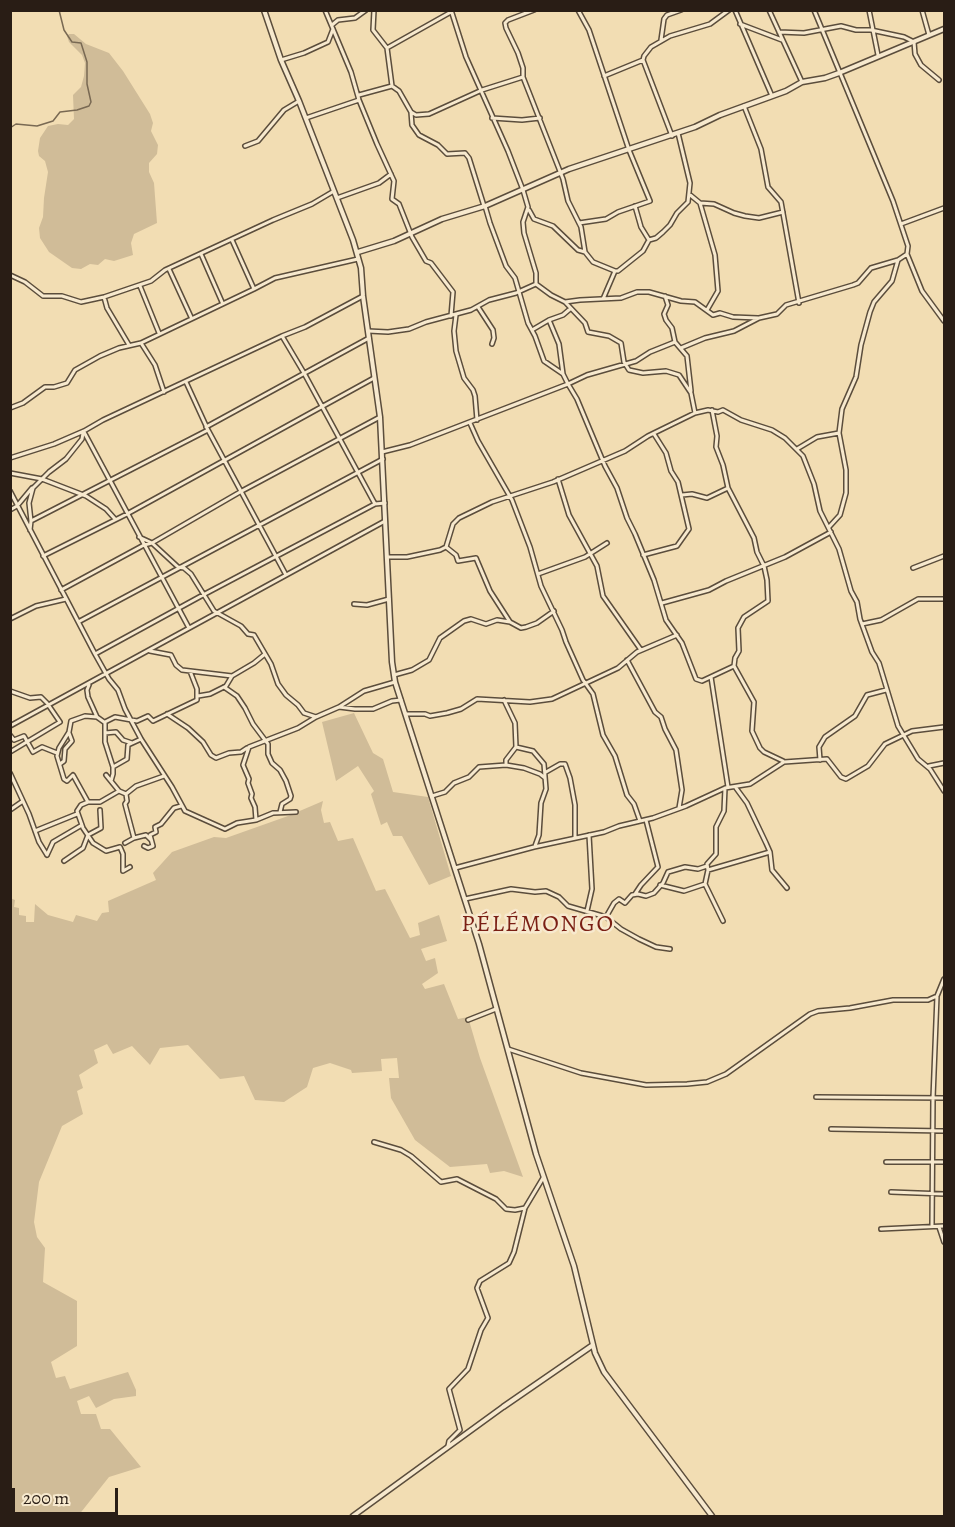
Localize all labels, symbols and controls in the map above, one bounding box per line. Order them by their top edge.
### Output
district label: PÉLÉMONGO [461,911,615,939]
scale bar [15,1476,122,1514]
text: 200 m [23,1486,69,1510]

